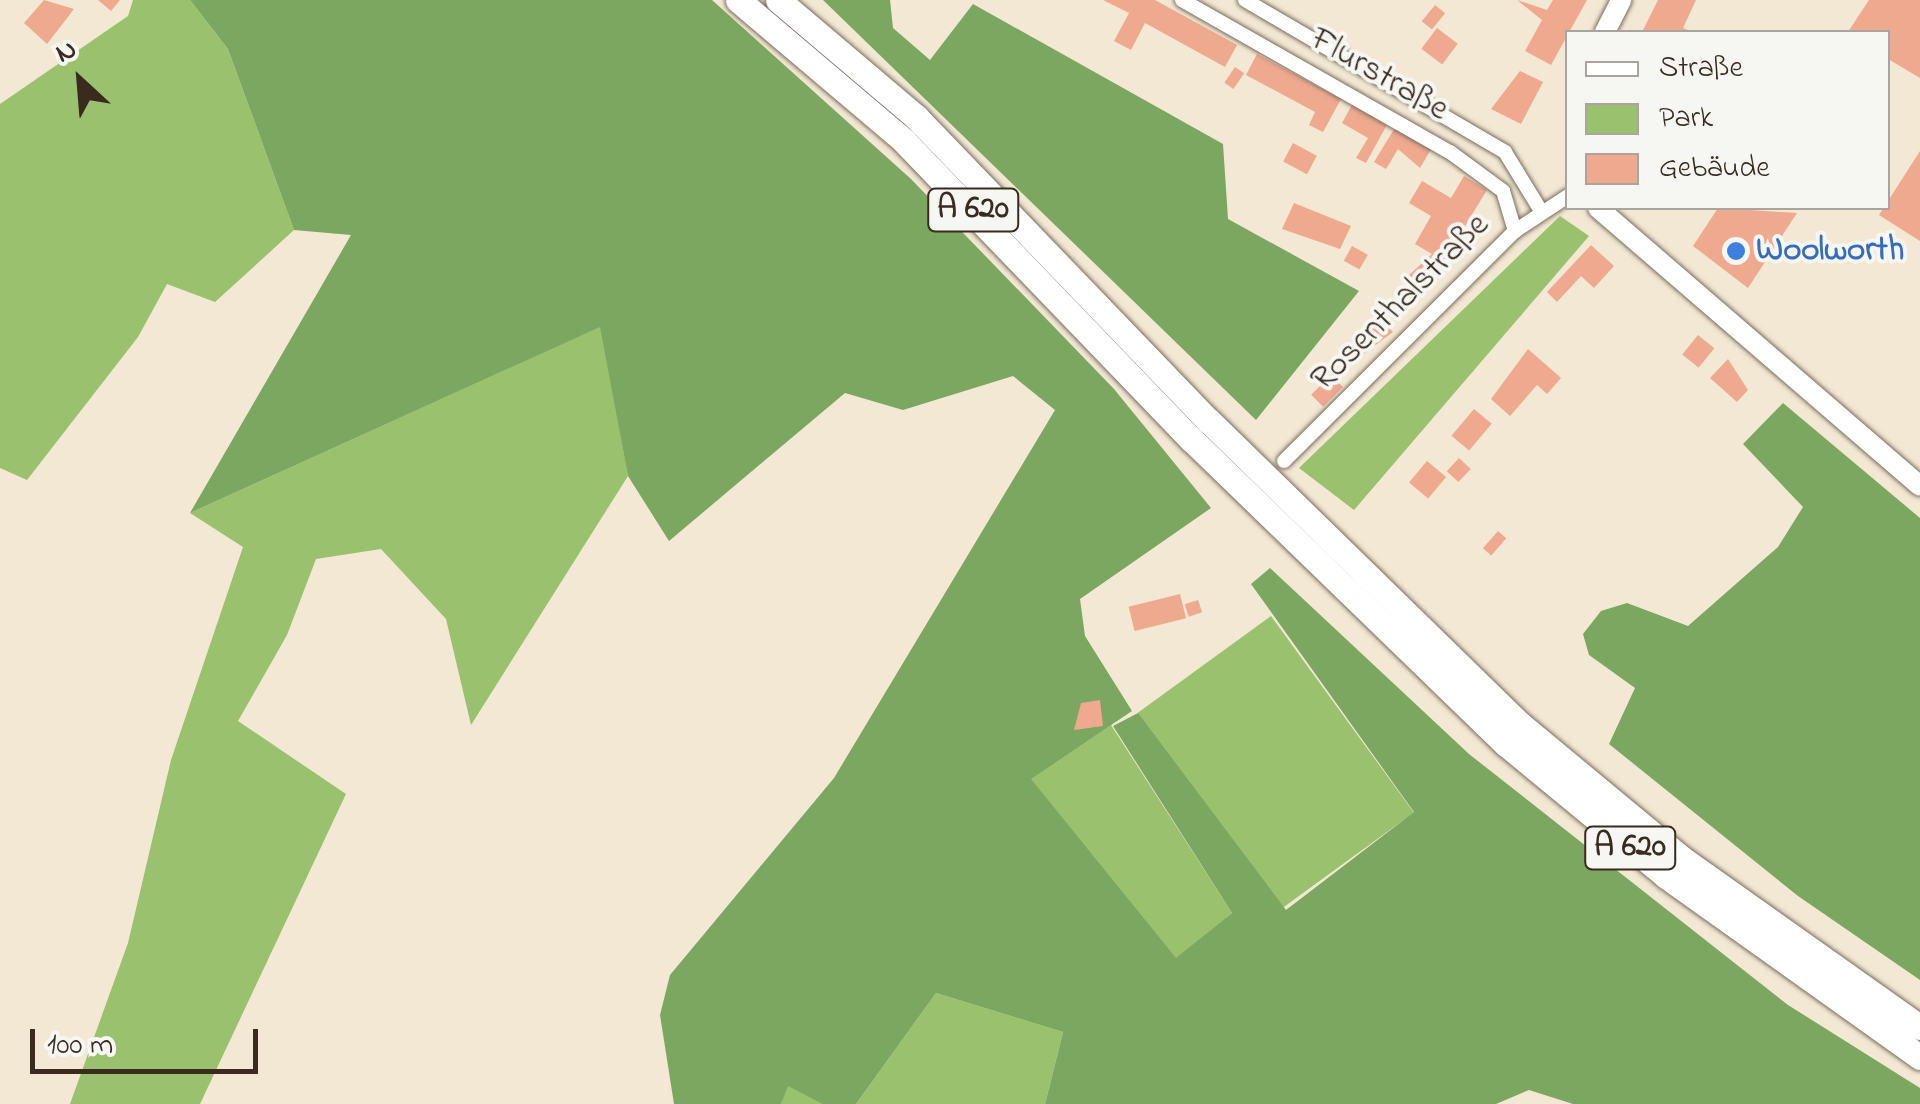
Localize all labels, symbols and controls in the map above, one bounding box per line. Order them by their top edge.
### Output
street label: Flurstraße [1302,19,1456,131]
north arrow [30,30,130,130]
text: N [49,30,84,75]
legend [1565,30,1890,210]
text: Straße [1659,47,1743,91]
text: Park [1659,97,1713,141]
text: Gebäude [1659,147,1770,191]
road number: A 620 [926,183,1020,237]
street label: Rosenthalstraße [1303,205,1499,401]
place label: Woolworth [1756,230,1904,272]
marker: Woolworth [1725,240,1747,262]
road number: A 620 [1582,821,1678,875]
scale bar [35,1009,262,1071]
text: 100 m [47,1024,113,1068]

